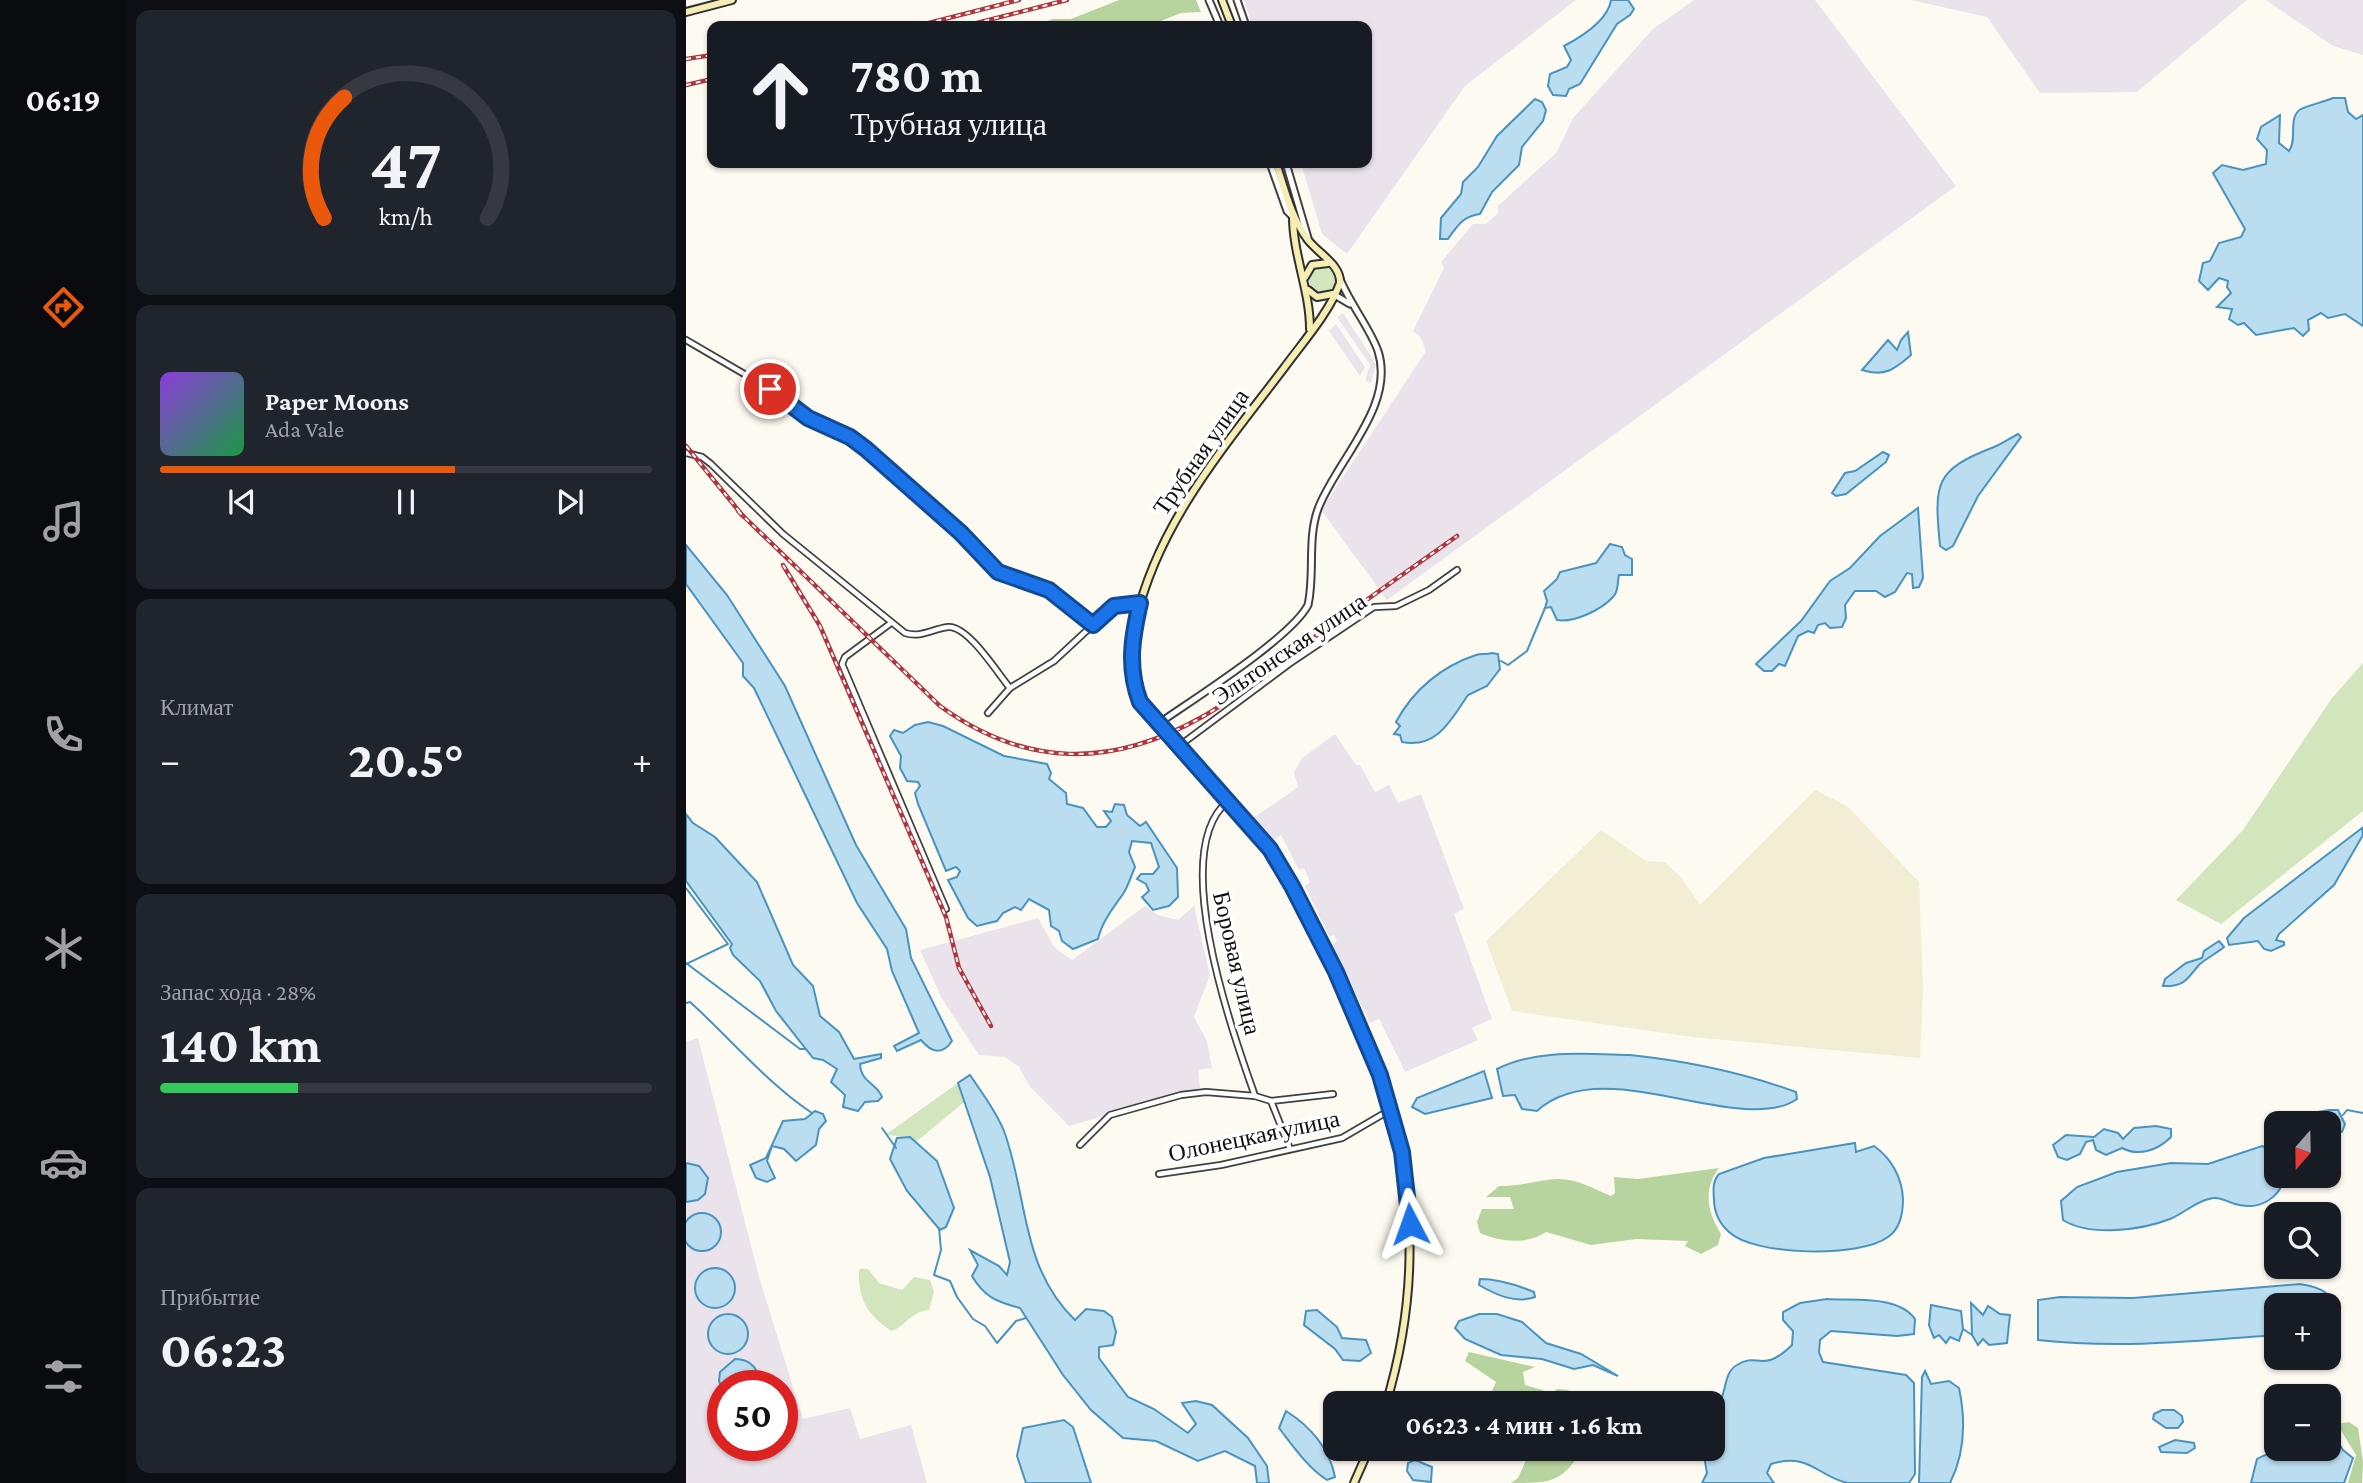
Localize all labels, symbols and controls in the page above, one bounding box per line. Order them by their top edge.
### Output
text: 780 m [850,48,982,103]
icon: ahead [735,49,826,140]
text: 06:19 [25,82,101,118]
text: Трубная улица [850,106,1047,142]
text: 47 [370,124,442,205]
text: km/h [379,203,433,230]
icon: directions [39,283,88,332]
pin [740,359,800,419]
icon: arrive [751,370,789,408]
street label: Трубная улица [1147,383,1254,520]
text: Paper Moons [265,387,409,416]
text: Ada Vale [265,416,344,442]
icon: previous [223,483,261,521]
icon: pause [387,483,425,521]
icon: next [551,483,589,521]
icon: music [39,497,88,546]
street label: Эльтонская улица [1207,587,1371,710]
text: Климат [160,694,233,720]
icon: phone [39,710,88,759]
text: 20.5° [348,730,464,788]
text: − [160,739,180,781]
text: + [632,739,652,781]
street label: Боровая улица [1208,889,1267,1038]
icon: climate [39,924,88,973]
text: Запас хода · 28% [160,979,316,1005]
text: 140 km [160,1015,321,1073]
street label: Олонецкая улица [1166,1104,1342,1167]
north arrow [2264,1111,2342,1188]
map controls [2264,1111,2341,1461]
icon: car [39,1138,88,1187]
position arrow [1373,1187,1447,1261]
button: search [2264,1202,2341,1279]
text: Прибытие [160,1284,260,1310]
button: + [2264,1293,2341,1370]
text: 06:23 [160,1320,286,1378]
icon: filters [39,1352,88,1401]
speed limit sign: 50 [707,1370,798,1461]
button: − [2264,1384,2341,1461]
text: 06:23 · 4 мин · 1.6 km [1405,1411,1643,1440]

